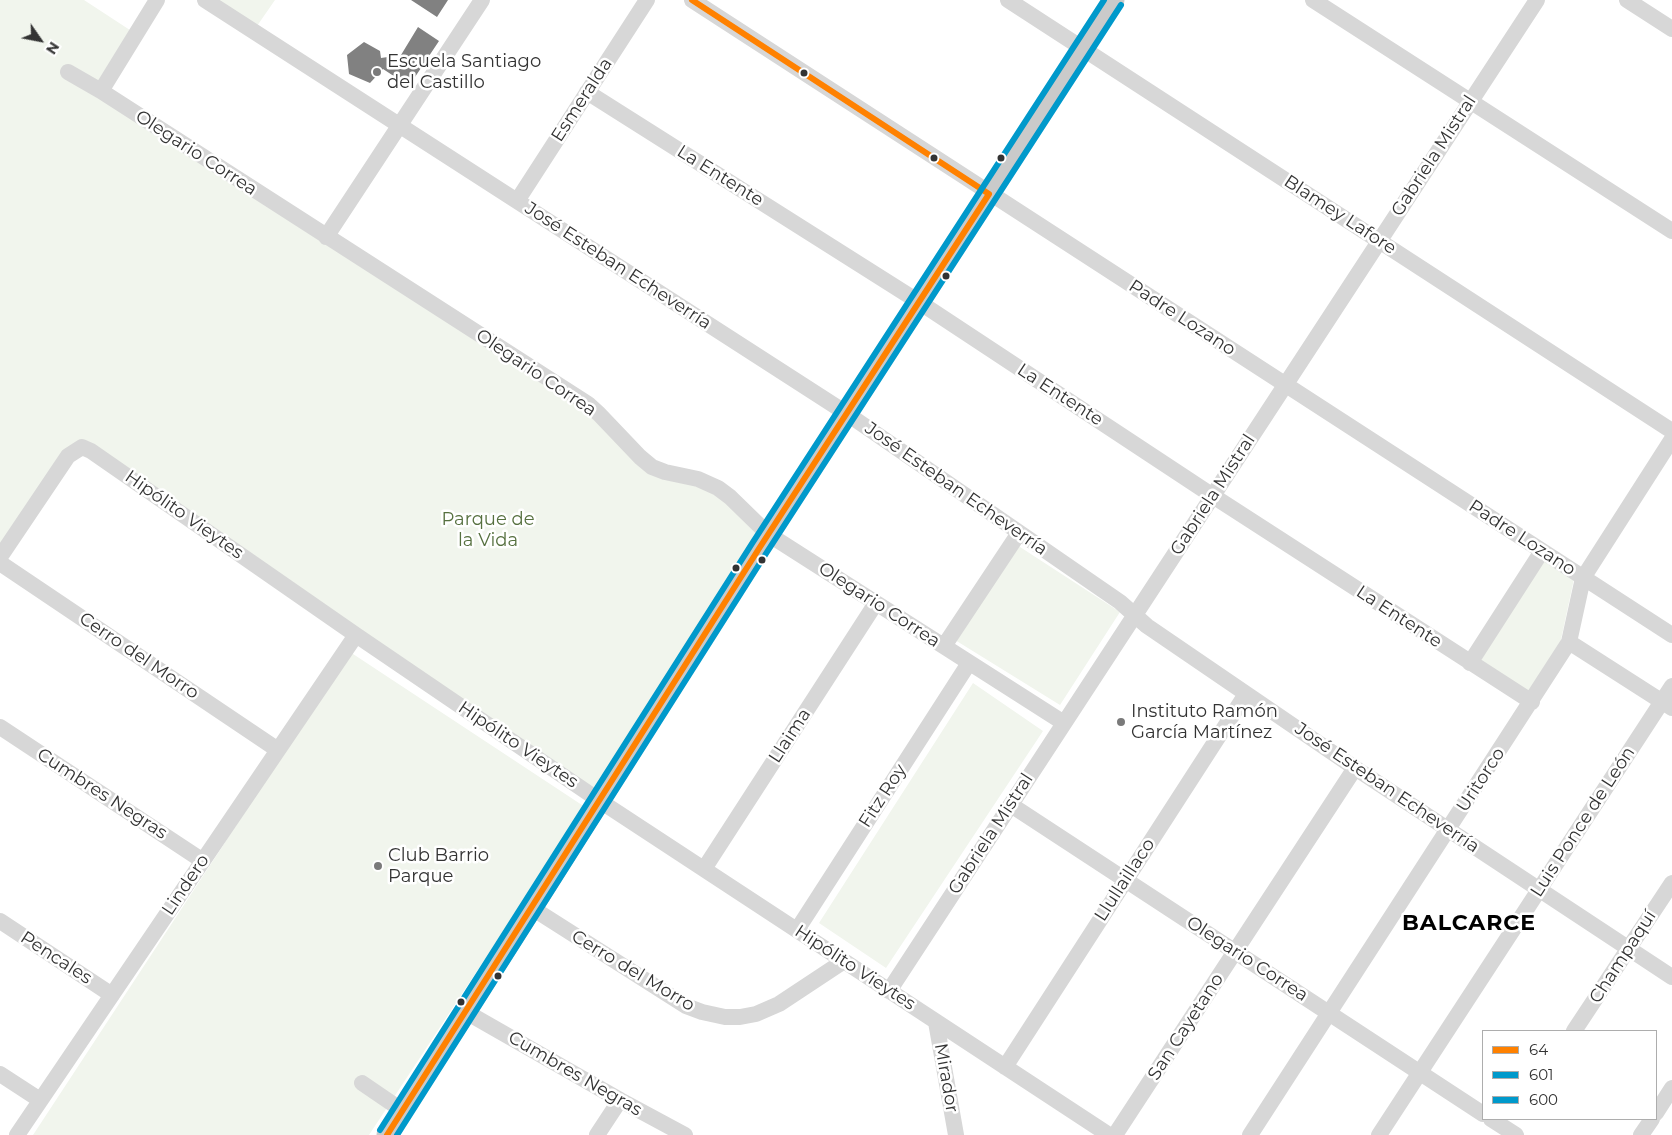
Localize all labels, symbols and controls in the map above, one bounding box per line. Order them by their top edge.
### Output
north arrow [15,15,65,65]
text: N [42,39,63,58]
place label: Escuela Santiago del Castillo [387,51,541,94]
street label: Esmeralda [547,54,617,146]
marker: Escuela Santiago del Castillo [371,66,383,78]
unlabelled marker [799,68,809,78]
street label: Gabriela Mistral [1387,92,1481,220]
street label: Olegario Correa [131,106,261,200]
street label: La Entente [673,141,767,211]
unlabelled marker [929,153,939,163]
unlabelled marker [996,153,1006,163]
street label: Blamey Lafore [1280,171,1400,259]
street label: José Esteban Echeverría [521,198,715,334]
unlabelled marker [941,271,951,281]
street label: Padre Lozano [1125,275,1239,361]
street label: Olegario Correa [472,325,600,421]
street label: La Entente [1013,359,1107,431]
street label: José Esteban Echeverría [861,418,1051,560]
street label: Gabriela Mistral [1166,431,1260,559]
street label: Hipólito Vieytes [121,466,247,564]
street label: Padre Lozano [1465,495,1579,581]
park label: Parque de la Vida [441,509,535,552]
unlabelled marker [757,555,767,565]
street label: Olegario Correa [814,558,944,652]
unlabelled marker [731,563,741,573]
street label: La Entente [1352,581,1446,653]
street label: Cerro del Morro [75,608,203,704]
street label: Hipólito Vieytes [454,697,582,793]
place label: Instituto Ramón García Martínez [1131,701,1278,744]
street label: Llaima [764,705,816,767]
marker: Instituto Ramón García Martínez [1115,716,1127,728]
street label: José Esteban Echeverría [1291,718,1483,858]
street label: Luis Ponce de León [1526,743,1640,901]
street label: Cumbres Negras [33,744,171,844]
street label: Uritorco [1452,744,1510,816]
street label: Fitz Roy [855,760,911,832]
street label: Gabriela Mistral [944,770,1038,898]
street label: Llullaillaco [1090,835,1160,925]
place label: Club Barrio Parque [388,845,489,888]
street label: Lindero [158,850,214,920]
marker: Club Barrio Parque [372,860,384,872]
street label: Champaquí [1585,906,1661,1008]
district label: BALCARCE [1401,911,1537,937]
street label: Olegario Correa [1182,912,1312,1006]
street label: Hipólito Vieytes [790,921,920,1015]
street label: Cerro del Morro [568,926,698,1016]
street label: Pencales [16,927,96,989]
street label: San Cayetano [1143,970,1229,1084]
unlabelled marker [493,971,503,981]
unlabelled marker [456,997,466,1007]
street label: Cumbres Negras [504,1027,646,1121]
legend [1482,1030,1657,1120]
text: 64 [1529,1040,1548,1059]
street label: Mirador [929,1042,963,1114]
text: 601 [1529,1065,1553,1084]
text: 600 [1529,1090,1558,1109]

